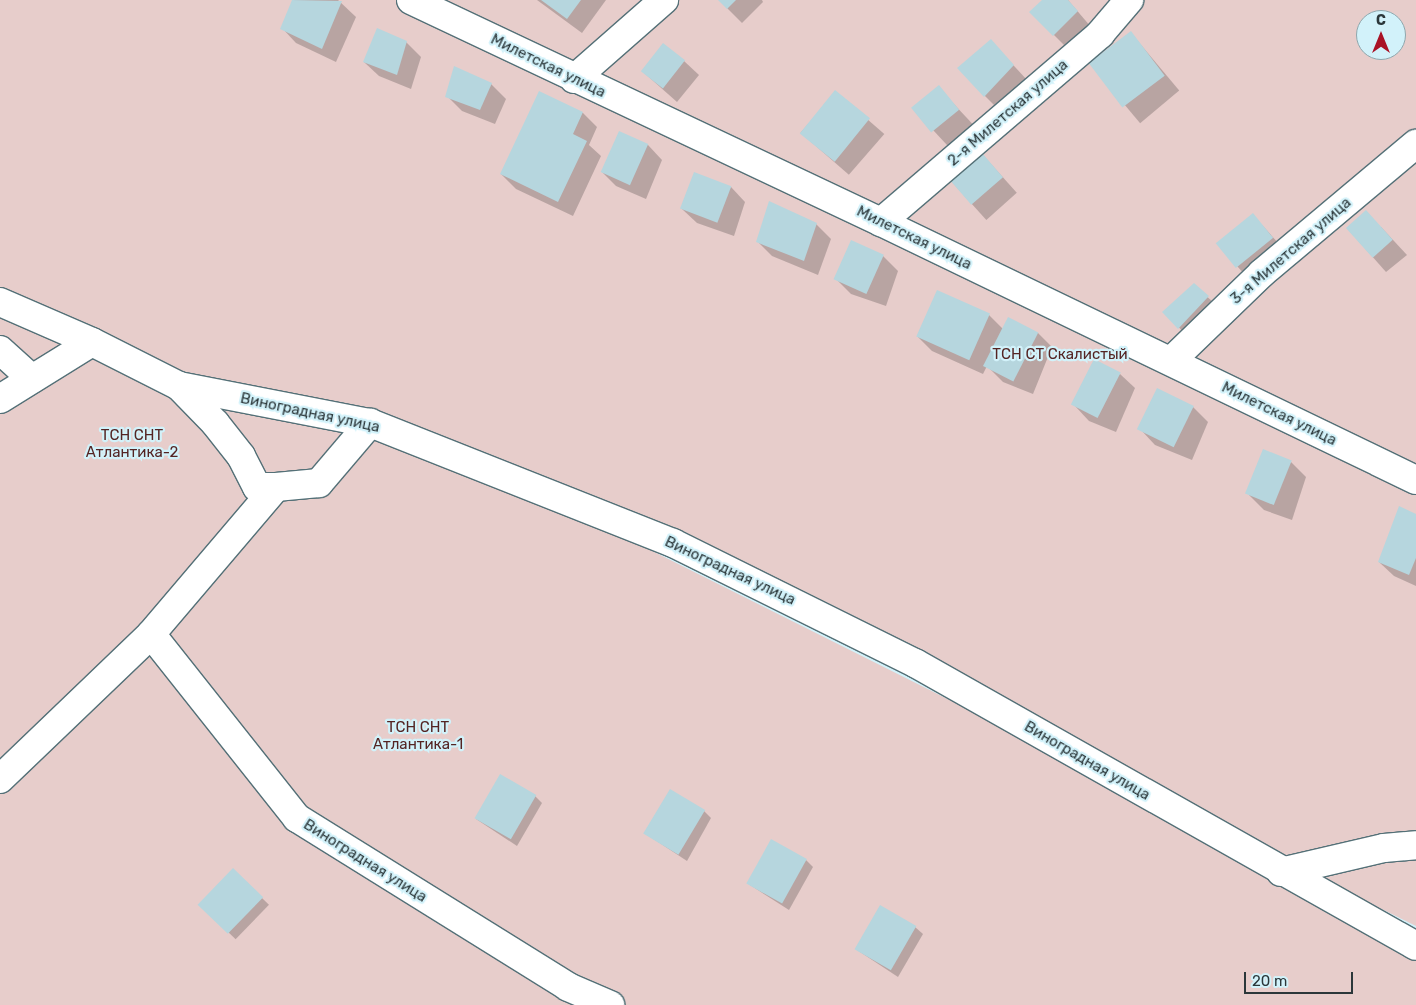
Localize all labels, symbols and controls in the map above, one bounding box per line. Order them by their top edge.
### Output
north arrow [1356,10,1406,60]
text: С [1376,12,1386,29]
street label: Милетская улица [488,30,608,102]
street label: 2-я Милетская улица [944,56,1072,170]
street label: 3-я Милетская улица [1227,194,1355,308]
street label: Милетская улица [854,202,974,274]
park label: ТСН СТ Скалистый [992,346,1128,364]
street label: Милетская улица [1219,378,1339,450]
street label: Виноградная улица [239,389,381,437]
park label: ТСН СНТ Атлантика-2 [86,426,178,461]
street label: Виноградная улица [662,533,798,609]
park label: ТСН СНТ Атлантика-1 [373,718,463,753]
street label: Виноградная улица [1021,718,1153,804]
street label: Виноградная улица [300,816,430,906]
scale bar [1246,962,1355,994]
text: 20 m [1252,972,1287,990]

